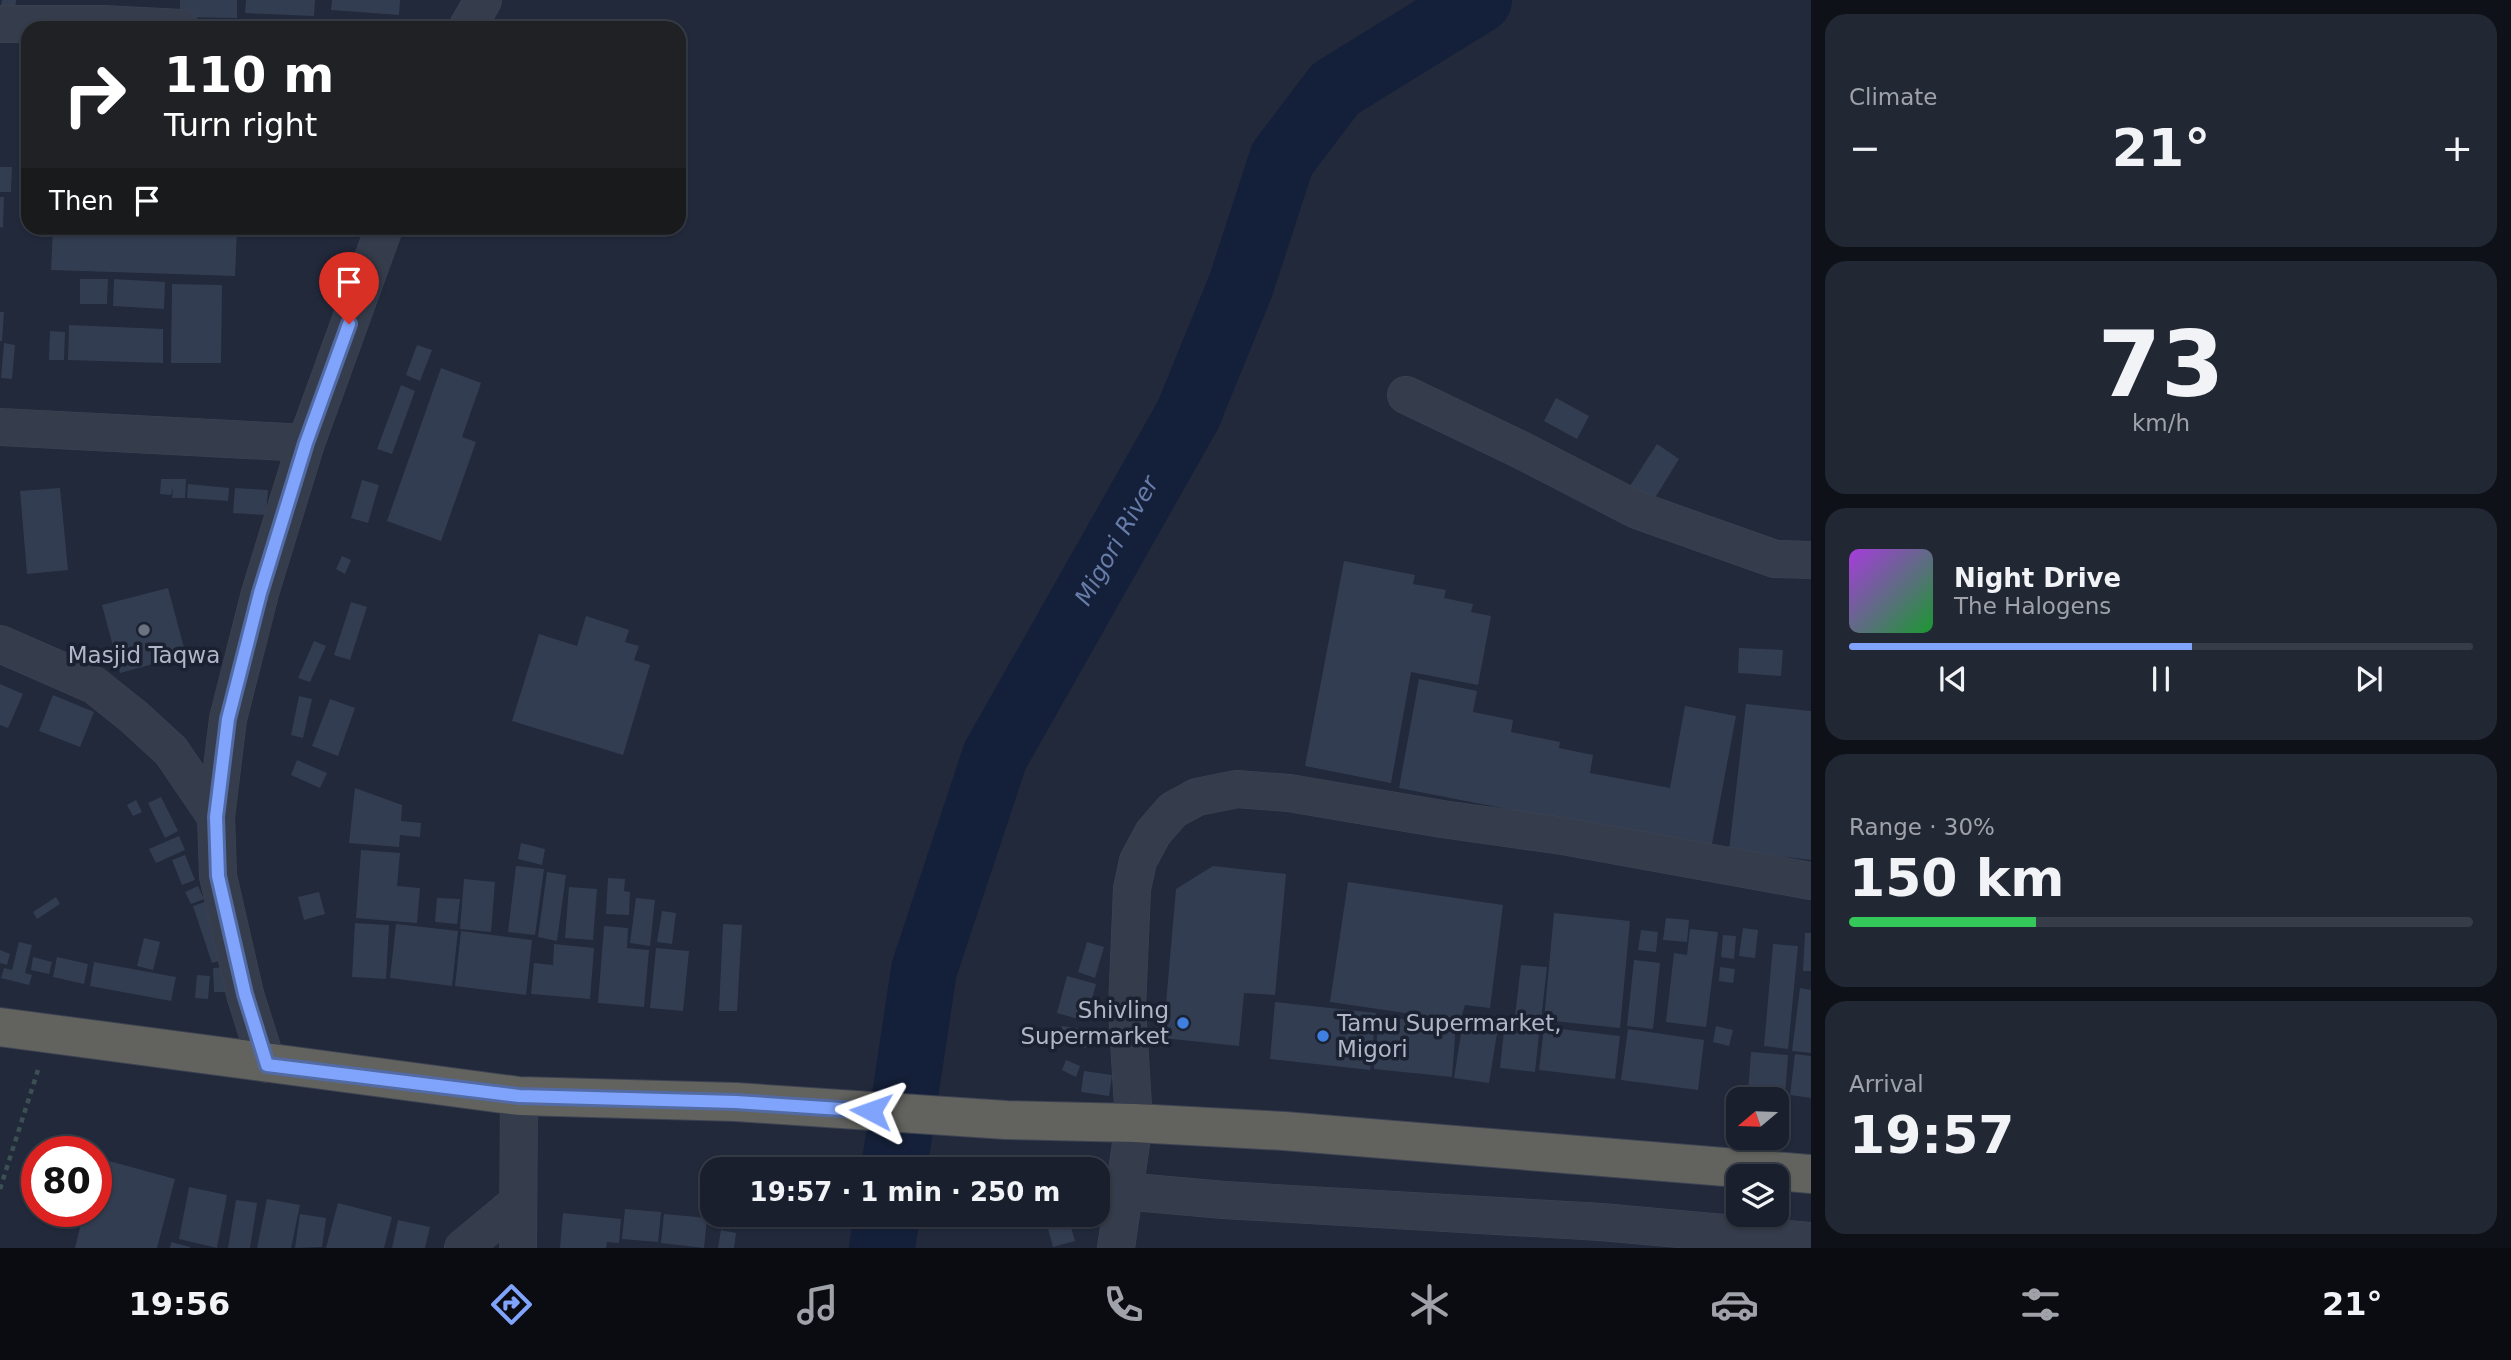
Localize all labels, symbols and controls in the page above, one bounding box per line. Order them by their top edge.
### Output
text: 110 m [164,47,334,104]
icon: right [49,49,140,140]
text: Climate [1849,84,1938,110]
text: Turn right [164,106,317,144]
text: 21° [2112,118,2210,178]
text: − [1849,126,1881,170]
text: + [2441,126,2473,170]
icon: arrive [128,182,166,220]
text: Then [49,186,114,216]
pin [319,252,379,324]
icon: arrive [330,263,368,301]
text: 73 [2098,312,2224,417]
text: km/h [2132,410,2190,436]
water label: Migori River [1069,470,1165,610]
text: Night Drive [1954,563,2121,593]
text: The Halogens [1954,593,2111,619]
marker: Masjid Taqwa [136,622,152,638]
place label: Masjid Taqwa [68,642,220,668]
icon: previous [1934,660,1972,698]
icon: pause [2142,660,2180,698]
icon: next [2350,660,2388,698]
text: Range · 30% [1849,814,1995,840]
text: 150 km [1849,848,2064,908]
place label: Shivling Supermarket [1020,997,1169,1049]
place label: Tamu Supermarket, Migori [1336,1010,1562,1062]
marker: Shivling Supermarket [1175,1015,1191,1031]
marker: Tamu Supermarket, Migori [1315,1028,1331,1044]
text: Arrival [1849,1071,1924,1097]
position arrow [834,1074,908,1148]
north arrow [1726,1087,1788,1150]
map controls [1726,1087,1789,1227]
text: 19:57 [1849,1105,2015,1165]
speed limit sign: 80 [21,1136,112,1227]
button: layers [1726,1164,1789,1227]
text: 19:57 · 1 min · 250 m [750,1177,1060,1207]
icon: directions [487,1280,536,1329]
icon: music [793,1280,842,1329]
icon: phone [1099,1280,1148,1329]
icon: climate [1405,1280,1454,1329]
icon: car [1710,1280,1759,1329]
icon: filters [2016,1280,2065,1329]
text: 19:56 [128,1285,230,1323]
text: 21° [2322,1285,2382,1323]

